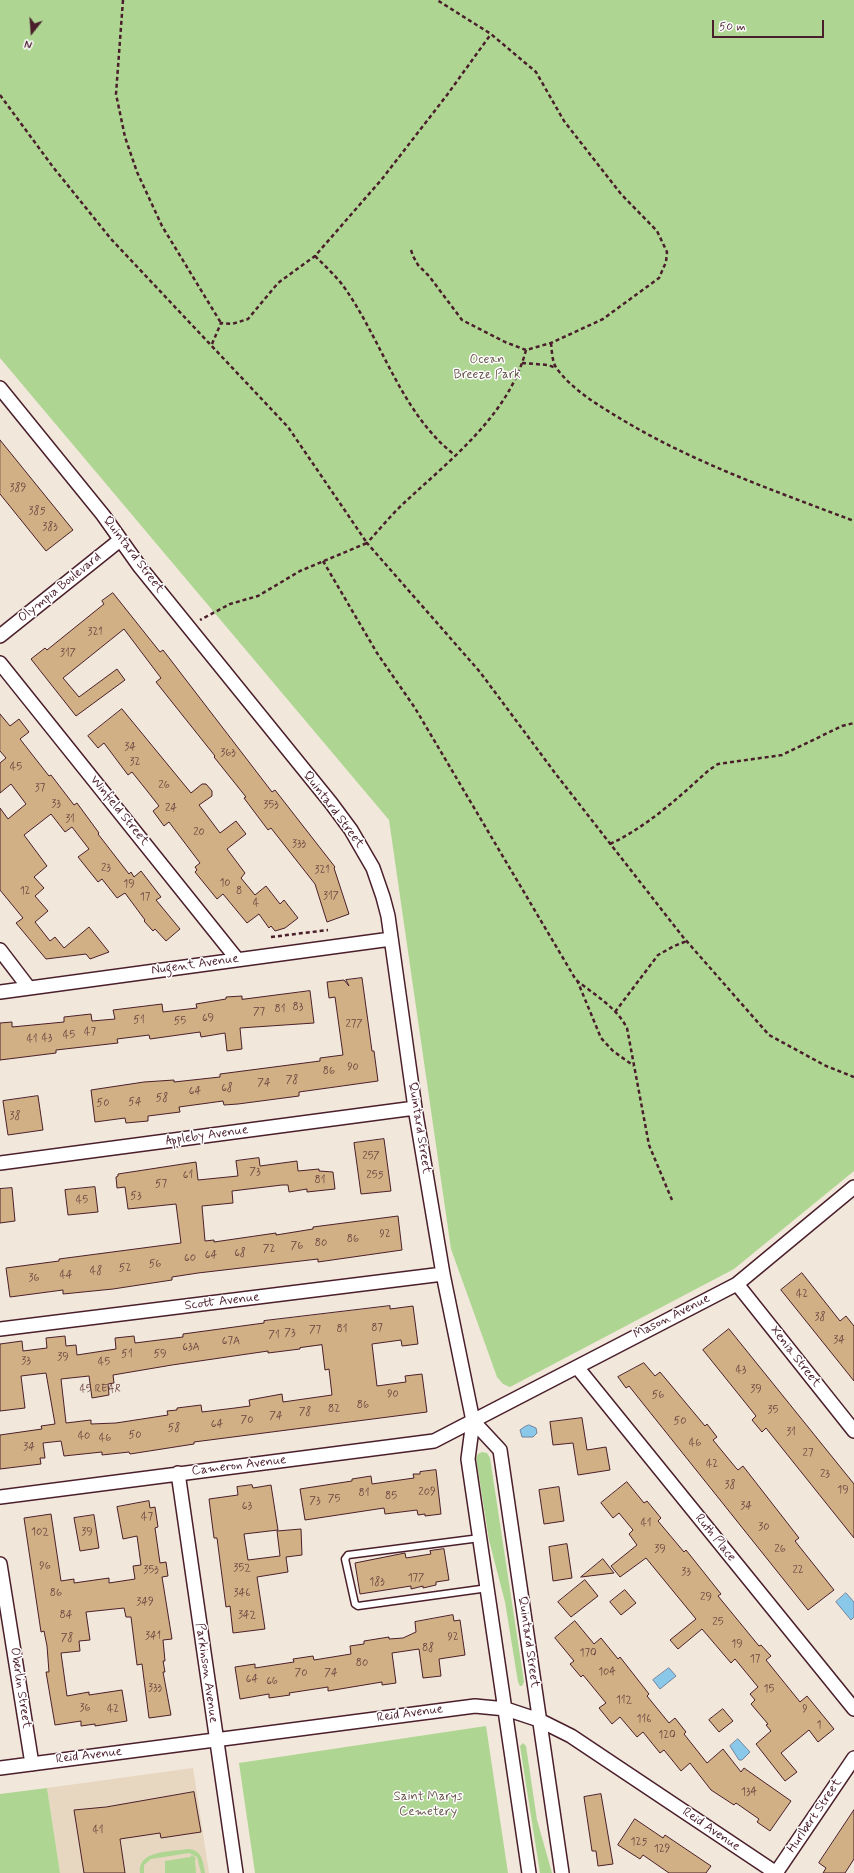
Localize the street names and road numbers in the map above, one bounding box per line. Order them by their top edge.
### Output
street label: Quintard Street [99,513,167,597]
street label: Olympia Boulevard [15,550,105,626]
street label: Quintard Street [299,768,367,852]
street label: Winfield Street [86,773,152,849]
street label: Nugent Avenue [150,951,240,979]
street label: Quintard Street [404,1081,434,1175]
street label: Appleby Avenue [165,1123,249,1149]
street label: Scott Avenue [184,1290,260,1314]
street label: Mason Avenue [631,1291,713,1343]
street label: Xenia Street [766,1323,824,1391]
street label: Cameron Avenue [191,1452,287,1480]
street label: Ruth Place [691,1511,739,1565]
street label: Quintard Street [514,1595,542,1689]
street label: Parkinson Avenue [191,1622,221,1724]
street label: Oberlin Street [6,1646,34,1730]
street label: Reid Avenue [376,1702,444,1726]
street label: Reid Avenue [55,1744,123,1768]
street label: Hurlbert Street [784,1776,846,1856]
street label: Reid Avenue [679,1805,743,1855]

